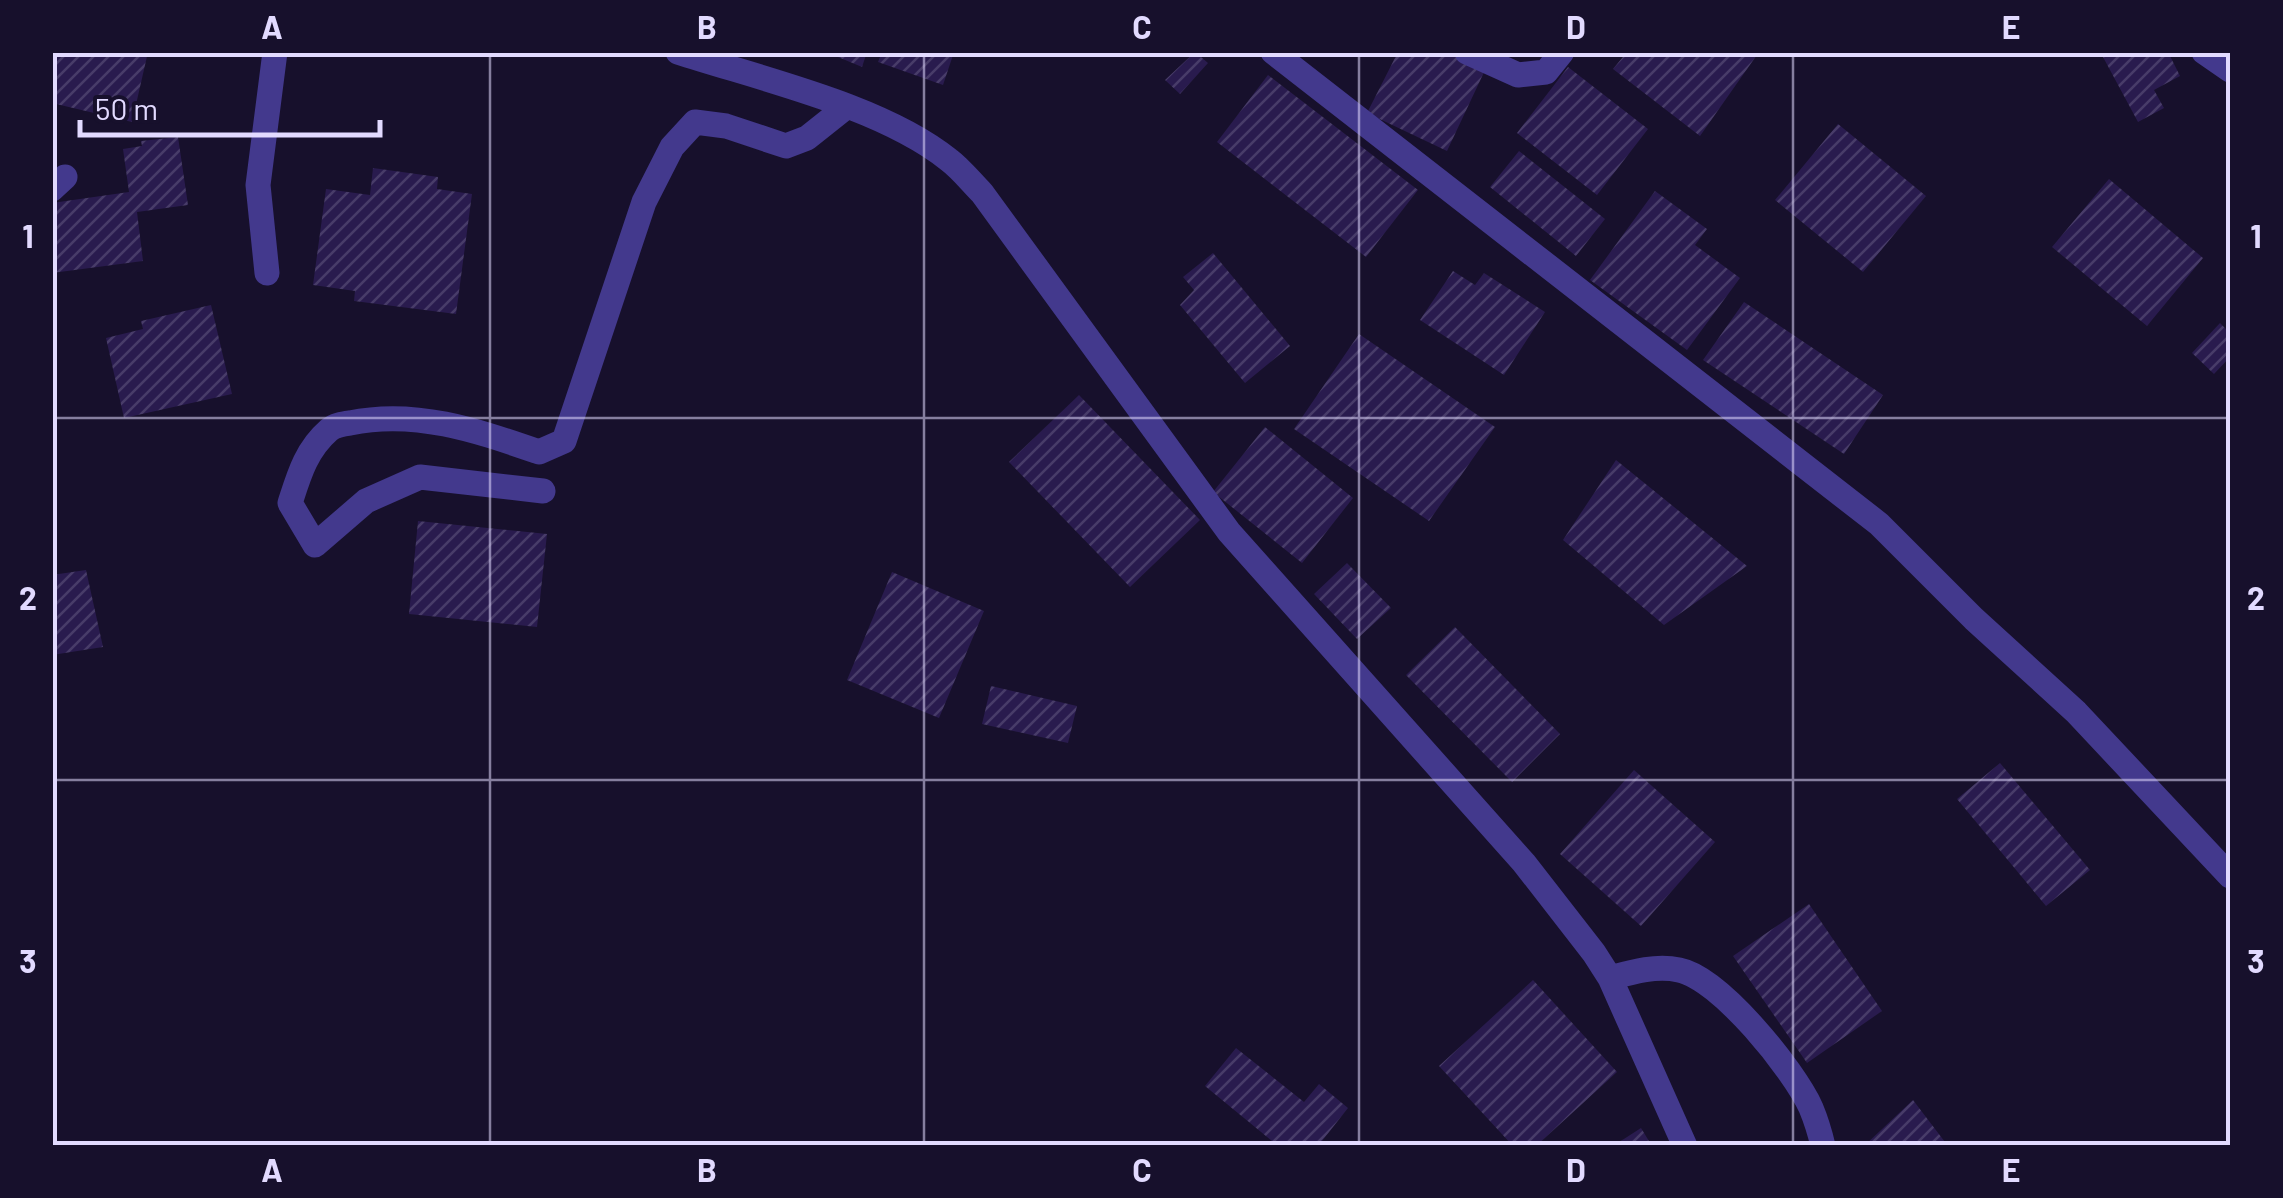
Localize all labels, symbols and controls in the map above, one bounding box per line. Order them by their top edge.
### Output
text: A [261,7,283,45]
text: B [697,7,717,45]
text: C [1132,7,1152,45]
text: D [1566,7,1586,45]
text: E [2002,7,2020,45]
scale bar [80,75,380,137]
text: 50 m [95,90,158,126]
text: 1 [22,216,34,254]
text: 1 [2250,216,2262,254]
text: 2 [19,578,37,616]
text: 2 [2247,578,2265,616]
text: 3 [19,941,37,979]
text: 3 [2247,941,2265,979]
text: A [261,1150,283,1188]
text: B [697,1150,717,1188]
text: C [1132,1150,1152,1188]
text: D [1566,1150,1586,1188]
text: E [2002,1150,2020,1188]

